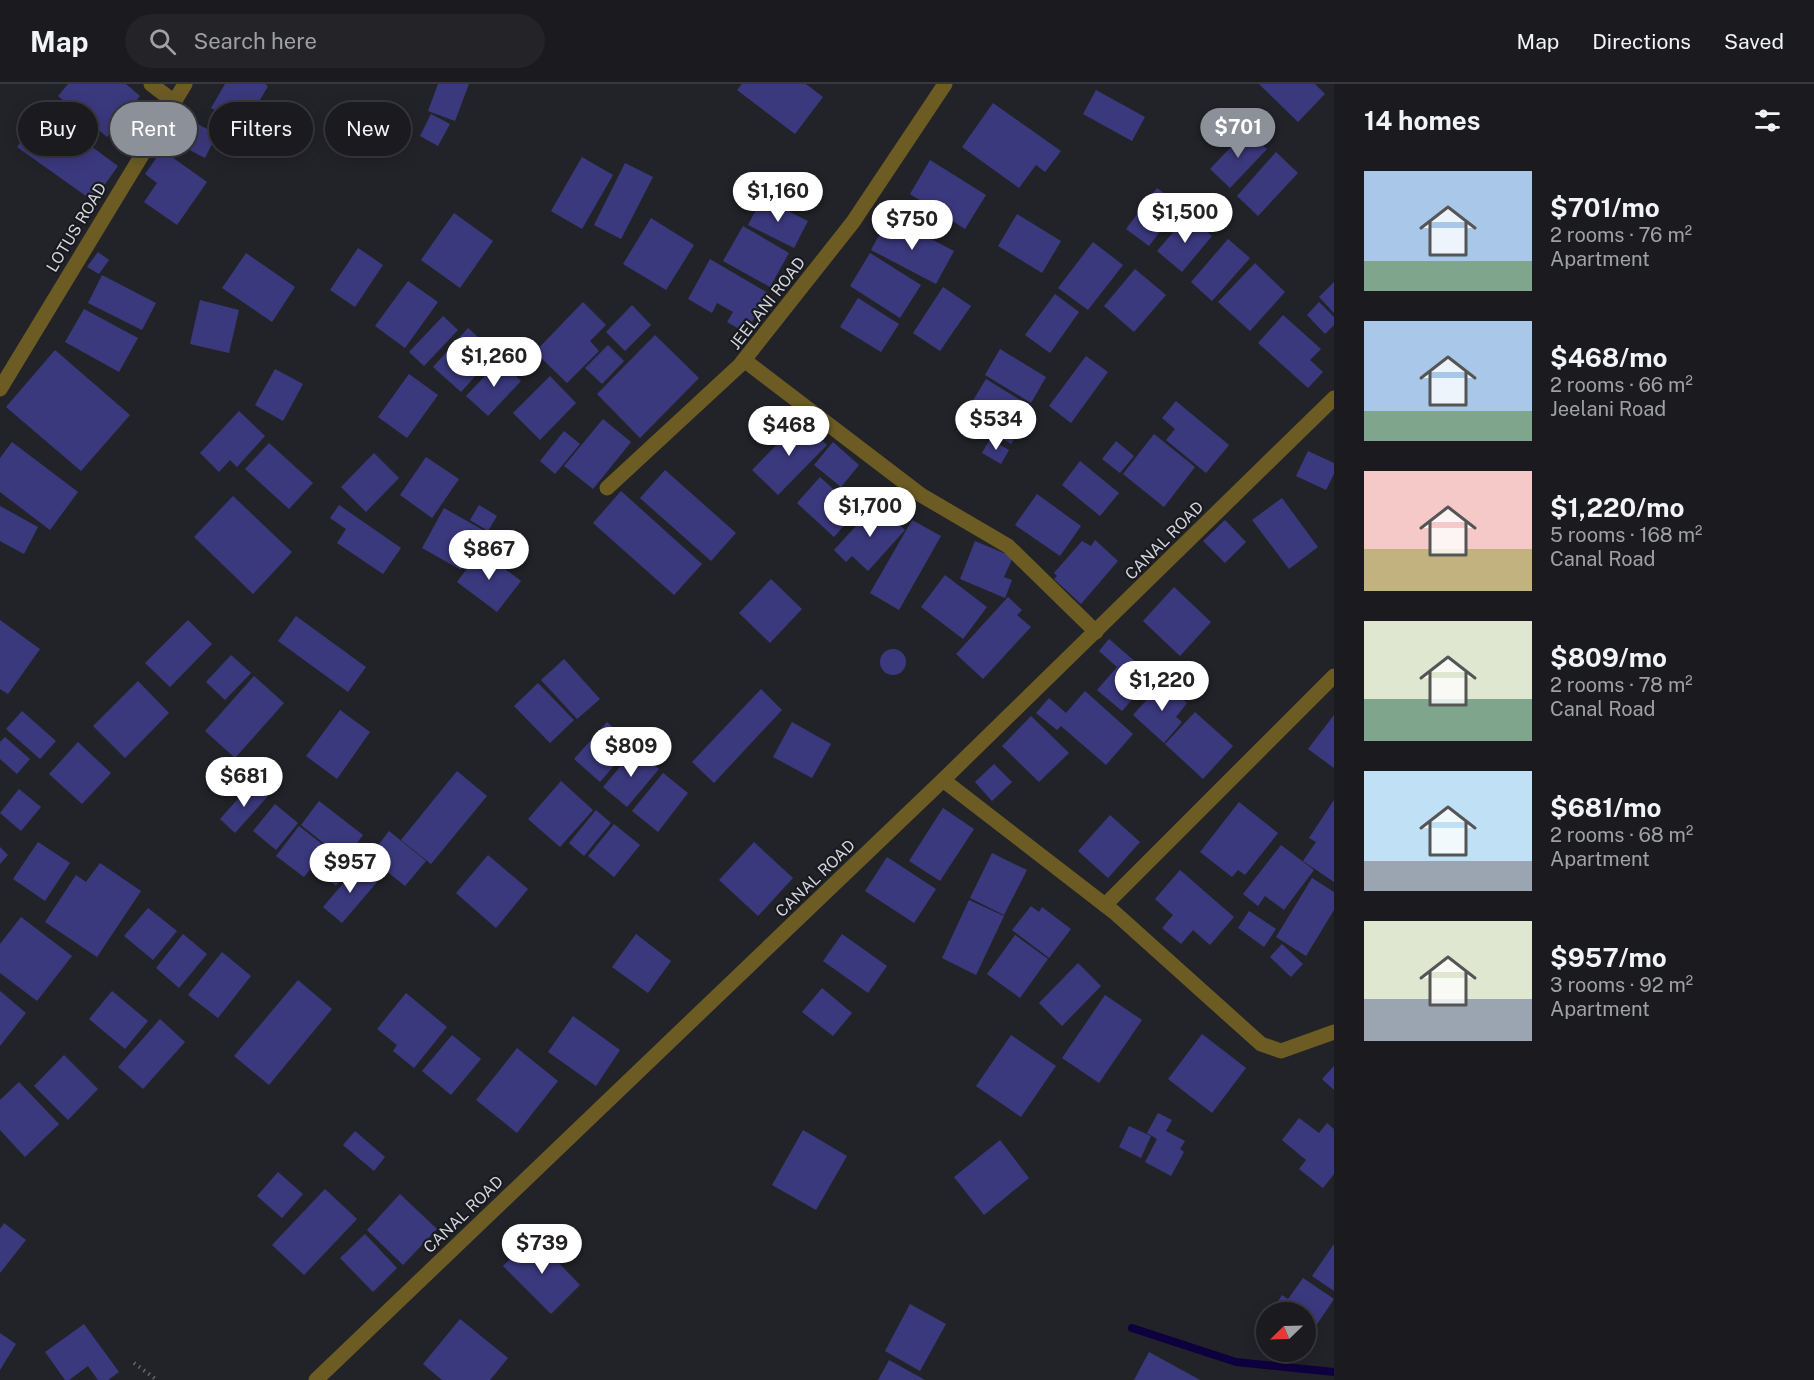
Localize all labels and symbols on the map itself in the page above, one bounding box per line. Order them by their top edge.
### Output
pin: $701 [1202,108,1274,159]
pin: $1,160 [729,172,827,223]
street label: LOTUS ROAD [42,179,110,275]
pin: $1,500 [1136,193,1234,244]
pin: $750 [876,200,948,251]
street label: JEELANI ROAD [725,253,809,353]
pin: $1,260 [445,337,543,388]
pin: $534 [960,400,1032,451]
pin: $468 [753,406,825,457]
pin: $1,700 [821,487,919,538]
street label: CANAL ROAD [1121,497,1207,583]
pin: $867 [453,530,525,581]
pin: $1,220 [1113,661,1211,712]
pin: $809 [595,727,667,778]
pin: $681 [208,757,280,808]
street label: CANAL ROAD [772,836,859,921]
pin: $957 [314,843,386,894]
street label: CANAL ROAD [420,1172,507,1257]
pin: $739 [506,1224,578,1275]
north arrow [1256,1302,1316,1362]

